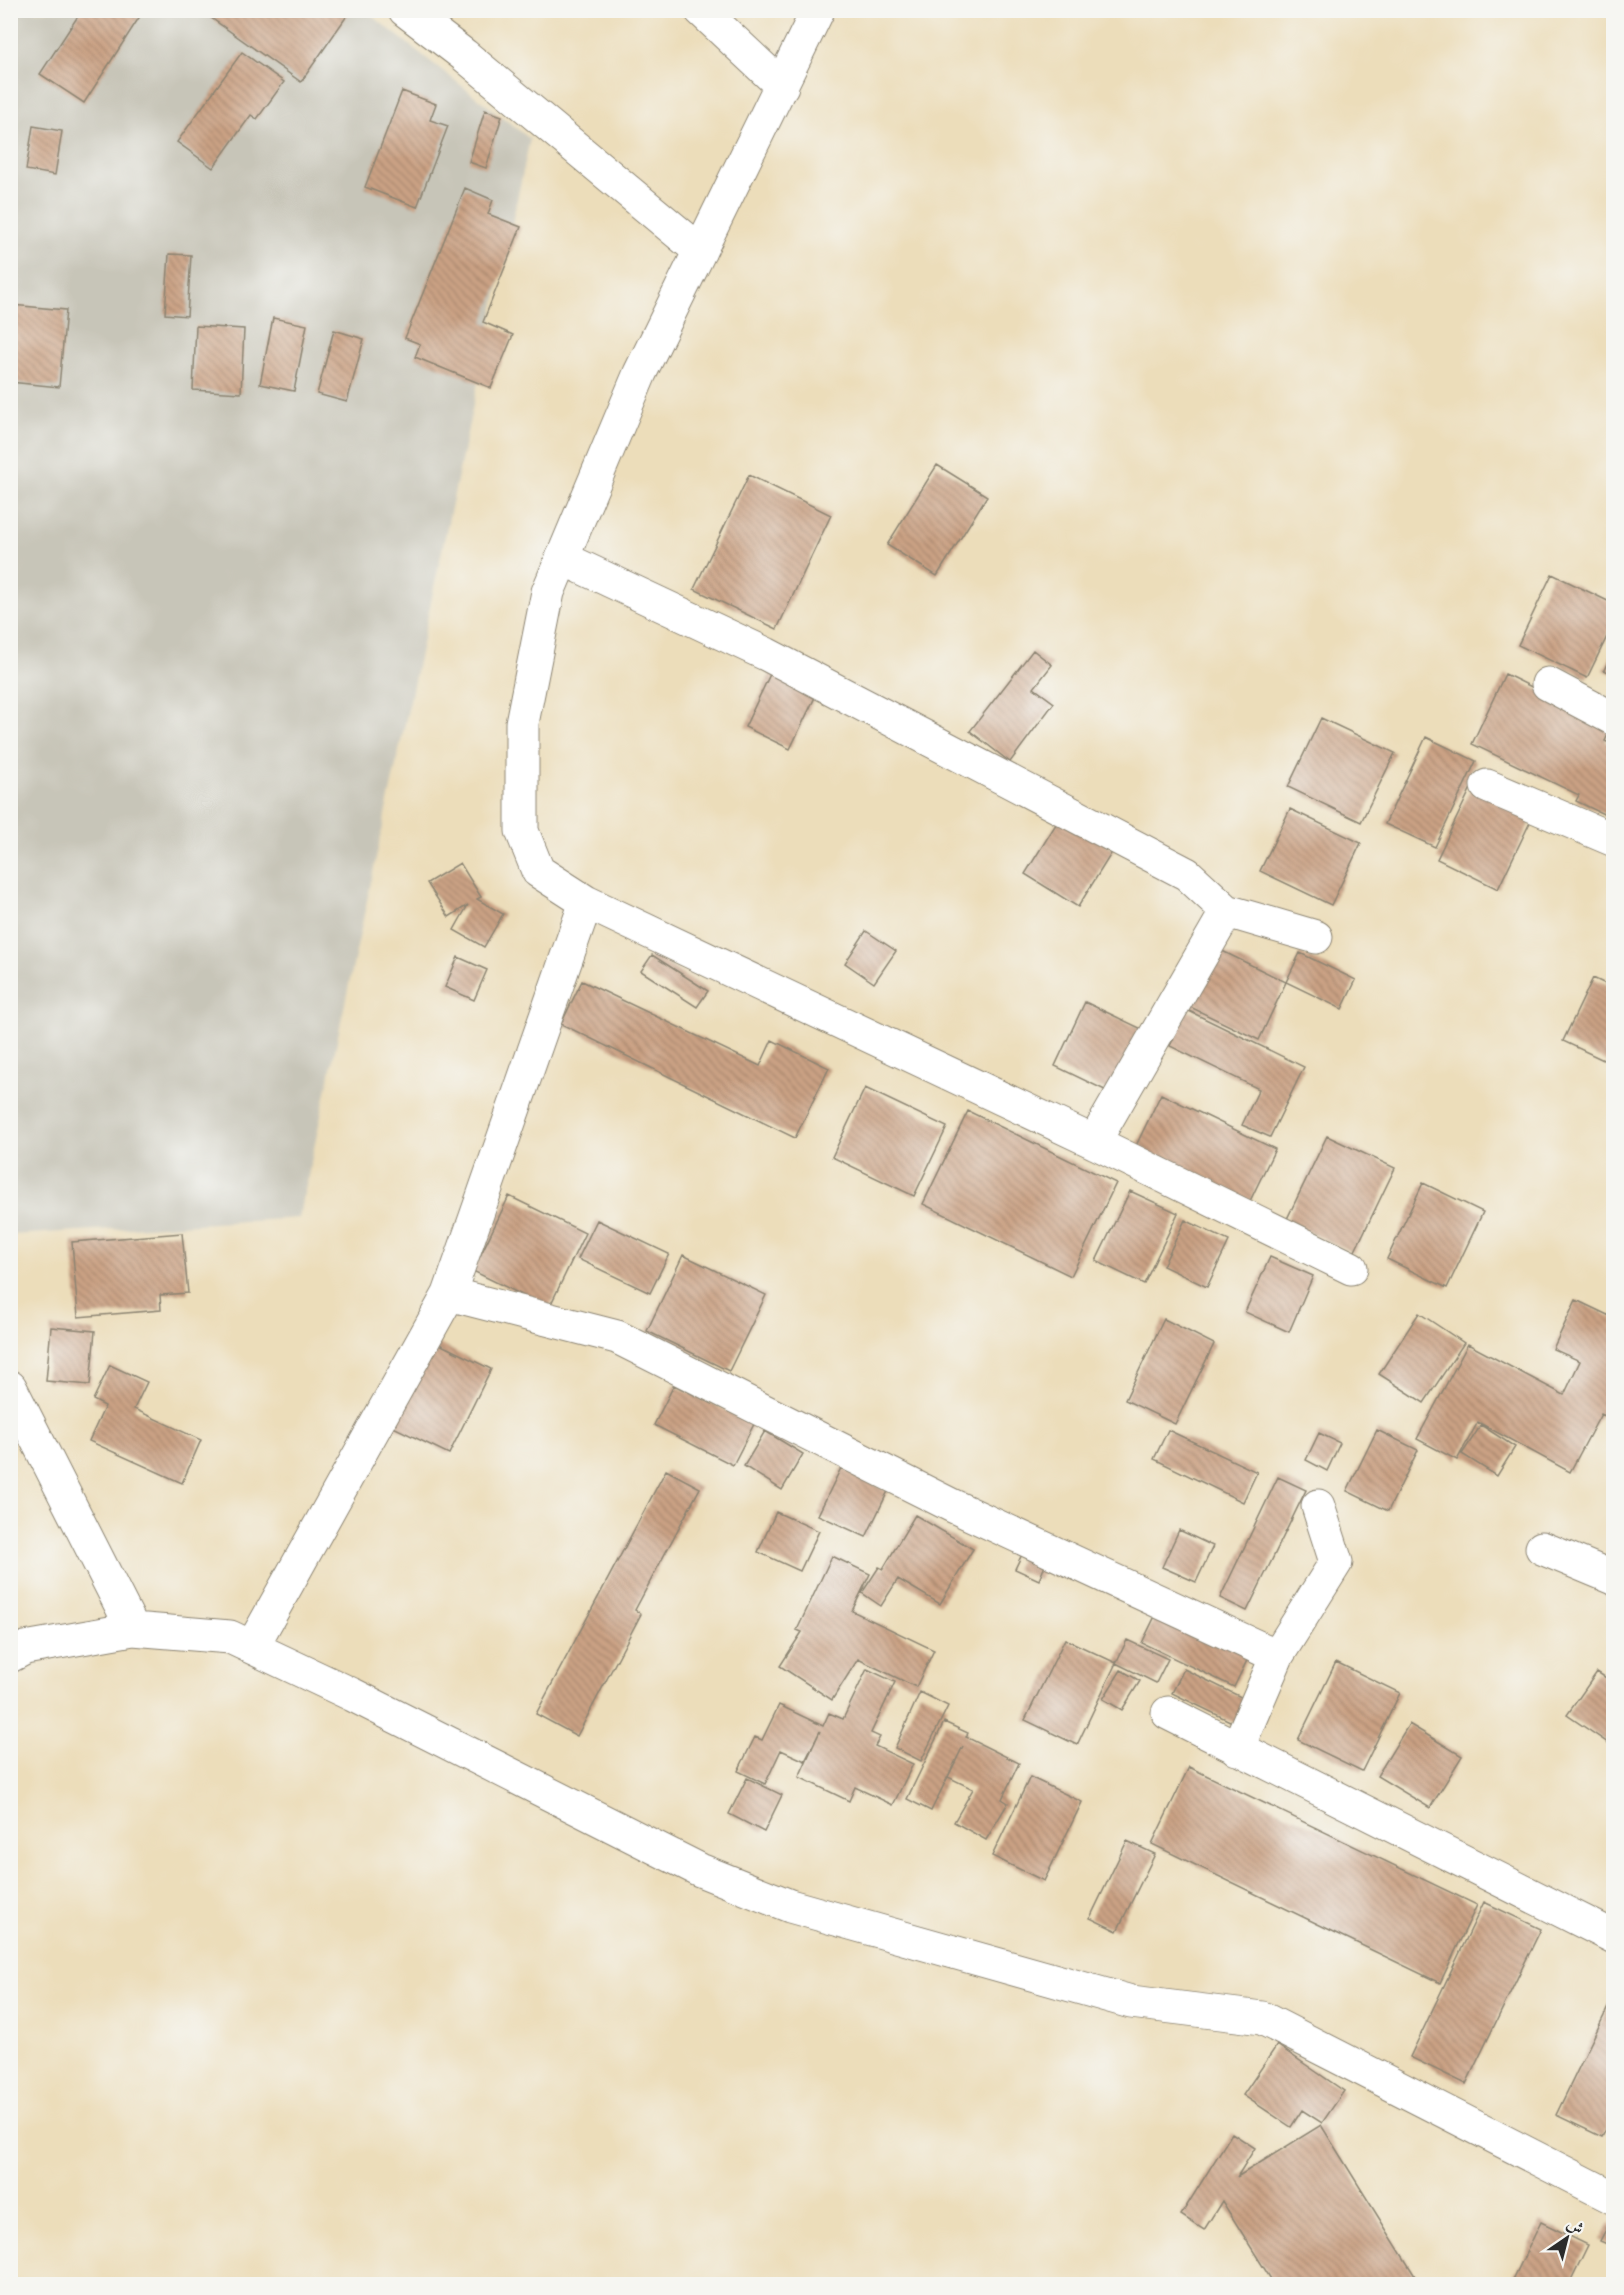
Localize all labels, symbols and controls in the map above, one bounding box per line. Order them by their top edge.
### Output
north arrow [1537,2208,1597,2268]
text: ش [1562,2213,1588,2240]

